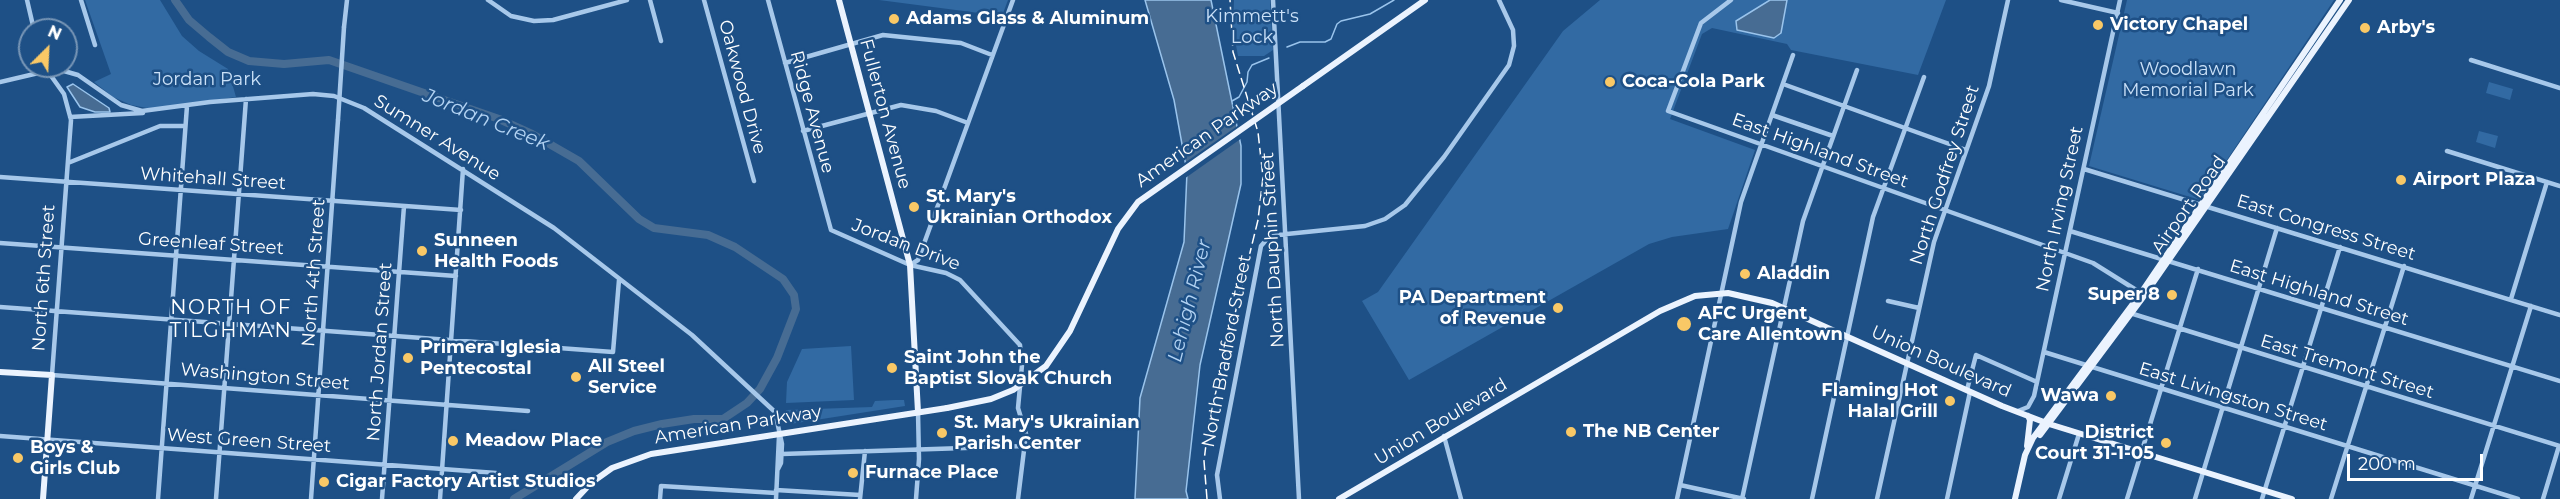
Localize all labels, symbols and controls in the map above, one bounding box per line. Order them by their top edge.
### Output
park label: Kimmett's Lock [1205,6,1299,48]
place label: Adams Glass & Aluminum [906,8,1149,30]
marker: Adams Glass & Aluminum [887,12,901,26]
place label: Victory Chapel [2110,14,2248,36]
street label: Oakwood Drive [714,17,770,157]
place label: Arby's [2377,17,2435,39]
north arrow [18,18,78,78]
marker: Victory Chapel [2091,18,2105,32]
marker: Arby's [2358,21,2372,35]
text: N [45,22,64,44]
street label: Fullerton Avenue [855,37,915,191]
street label: Ridge Avenue [785,48,839,176]
park label: Woodlawn Memorial Park [2122,59,2254,101]
park label: Jordan Park [153,69,261,91]
place label: Coca-Cola Park [1622,71,1765,93]
marker: Coca-Cola Park [1603,75,1617,89]
street label: American Parkway [1132,78,1282,192]
street label: North Godfrey Street [1906,82,1984,268]
water label: Jordan Creek [419,84,553,156]
street label: Sumner Avenue [370,90,504,186]
street label: East Highland Street [1729,109,1911,193]
street label: North Irving Street [2032,124,2088,294]
street label: North Dauphin Street [1257,152,1289,348]
street label: Airport Road [2147,152,2231,258]
street label: Whitehall Street [139,163,287,195]
place label: Airport Plaza [2413,169,2536,191]
marker: Airport Plaza [2394,173,2408,187]
place label: St. Mary's Ukrainian Orthodox [926,186,1112,228]
street label: East Congress Street [2234,190,2418,266]
street label: North 4th Street [298,198,330,348]
marker: St. Mary's Ukrainian Orthodox [907,200,921,214]
street label: North 6th Street [28,204,60,352]
street label: Jordan Drive [849,214,963,276]
street label: Greenleaf Street [137,228,285,260]
place label: Sunneen Health Foods [434,230,558,272]
water label: Lehigh River [1163,237,1217,365]
marker: Sunneen Health Foods [415,244,429,258]
street label: North Bradford Street [1198,253,1256,449]
street label: East Highland Street [2227,255,2411,331]
street label: North Jordan Street [363,262,397,442]
place label: Aladdin [1757,263,1830,285]
marker: Aladdin [1738,267,1752,281]
place label: Super 8 [2088,284,2160,306]
place label: PA Department of Revenue [1399,287,1546,330]
marker: Super 8 [2165,288,2179,302]
district label: NORTH OF TILGHMAN [170,296,292,343]
marker: PA Department of Revenue [1551,301,1565,315]
place label: AFC Urgent Care Allentown [1698,303,1843,346]
marker: AFC Urgent Care Allentown [1675,315,1693,333]
street label: Union Boulevard [1868,321,2014,403]
street label: East Tremont Street [2258,330,2436,404]
place label: Primera Iglesia Pentecostal [420,337,561,380]
place label: Saint John the Baptist Slovak Church [904,347,1112,389]
marker: Primera Iglesia Pentecostal [401,351,415,365]
place label: All Steel Service [588,356,665,398]
street label: East Livingston Street [2136,358,2330,436]
street label: Washington Street [180,359,350,395]
marker: Saint John the Baptist Slovak Church [885,361,899,375]
marker: All Steel Service [569,370,583,384]
street label: Union Boulevard [1371,374,1511,470]
place label: Flaming Hot Halal Grill [1821,380,1938,422]
place label: Wawa [2041,385,2099,407]
marker: Wawa [2104,389,2118,403]
marker: Flaming Hot Halal Grill [1943,394,1957,408]
street label: American Parkway [653,401,823,449]
place label: St. Mary's Ukrainian Parish Center [954,412,1140,454]
place label: The NB Center [1583,421,1720,443]
place label: District Court 31-1-05 [2035,422,2154,464]
street label: West Green Street [166,424,332,458]
marker: The NB Center [1564,425,1578,439]
marker: St. Mary's Ukrainian Parish Center [935,426,949,440]
place label: Meadow Place [465,430,602,452]
marker: Meadow Place [446,434,460,448]
marker: District Court 31-1-05 [2159,436,2173,450]
place label: Boys & Girls Club [30,437,120,480]
scale bar [2350,442,2486,480]
marker: Boys & Girls Club [11,451,25,465]
text: 200 m [2358,453,2416,475]
place label: Furnace Place [865,462,999,484]
marker: Furnace Place [846,466,860,480]
place label: Cigar Factory Artist Studios [336,471,596,493]
marker: Cigar Factory Artist Studios [317,475,331,489]

